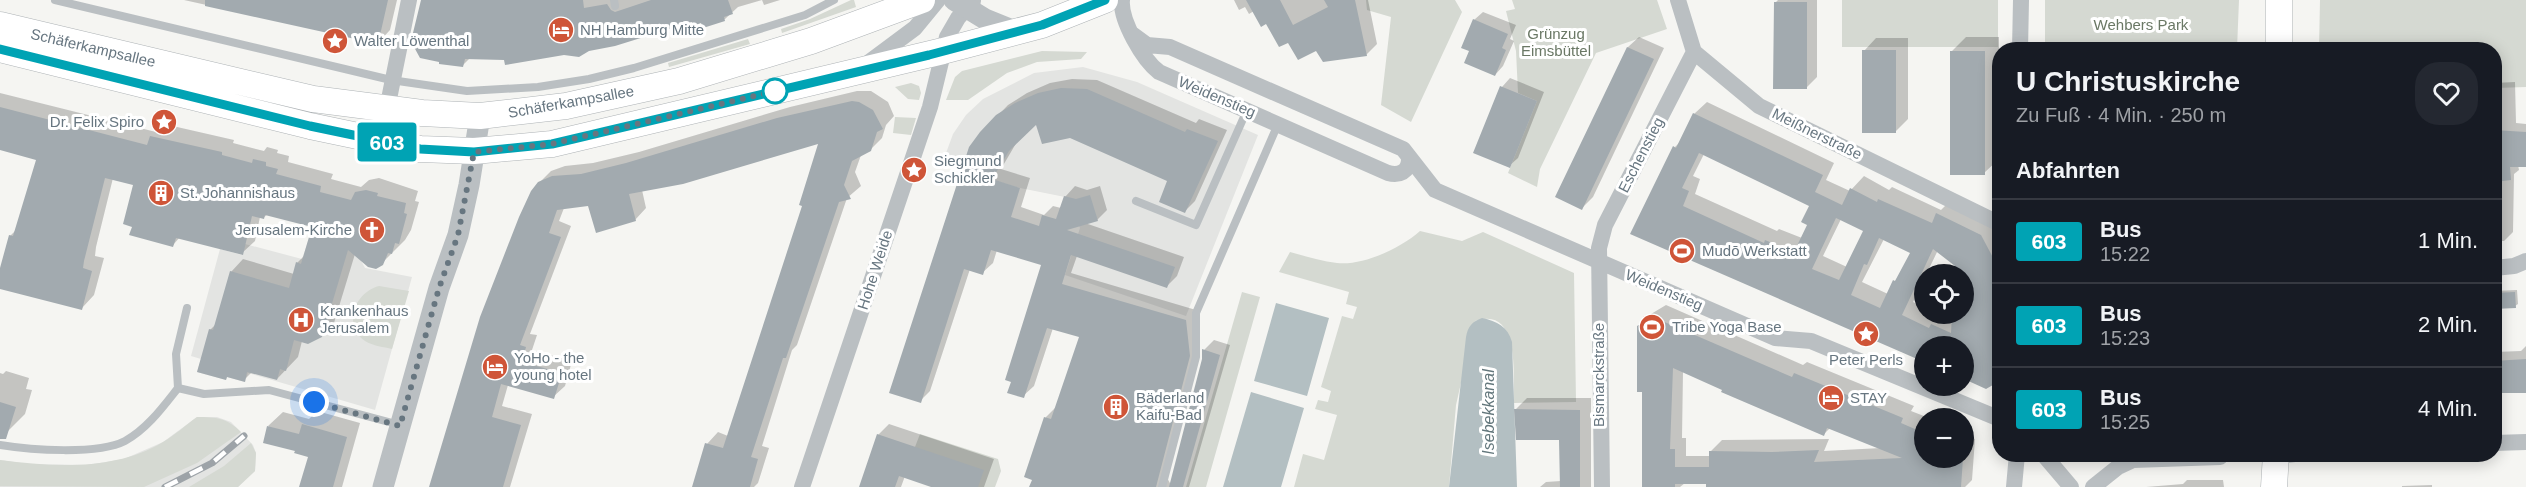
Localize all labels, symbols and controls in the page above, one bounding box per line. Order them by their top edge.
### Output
hotel icon: NH Hamburg Mitte [546,15,576,45]
park label: Wehbers Park [2094,16,2189,33]
place label: NH Hamburg Mitte [580,21,704,38]
street label: Schäferkampsallee [29,25,157,70]
park label: Grünzug Eimsbüttel [1521,25,1591,59]
place icon: Walter Löwenthal [320,26,350,56]
place label: Walter Löwenthal [354,32,469,49]
button: heart [2415,62,2478,125]
text: U Christuskirche [2016,66,2240,97]
street label: Weidenstieg [1176,73,1258,120]
unlabelled marker [762,78,788,104]
street label: Schäferkampsallee [507,82,635,121]
text: Zu Fuß · 4 Min. · 250 m [2016,104,2226,126]
street label: Meißnerstraße [1770,105,1865,163]
place icon: Dr. Felix Spiro [149,107,179,137]
place label: Dr. Felix Spiro [50,113,144,130]
street label: Eschenstieg [1614,115,1667,195]
line badge: 603 [352,122,422,162]
text: 603 [369,131,405,154]
place label: Siegmund Schickler [934,152,1002,186]
place icon: Siegmund Schickler [899,155,929,185]
text: Abfahrten [2016,158,2120,183]
building icon: St. Johannishaus [146,178,176,208]
place label: St. Johannishaus [180,184,295,201]
church icon: Jerusalem-Kirche [357,215,387,245]
text: Bus [2100,217,2142,242]
place label: Jerusalem-Kirche [235,221,352,238]
street label: Hohe Weide [854,228,895,312]
text: 1 Min. [2418,228,2478,253]
text: 603 [2031,230,2067,253]
sports icon: Mudō Werkstatt [1667,236,1697,266]
place label: Mudō Werkstatt [1702,242,1808,259]
text: 15:22 [2100,243,2150,265]
map controls [1914,264,1974,468]
button: locate [1914,264,1974,324]
street label: Weidenstieg [1623,266,1705,313]
text: Bus [2100,301,2142,326]
place label: Krankenhaus Jerusalem [320,302,408,336]
hospital icon: Krankenhaus Jerusalem [286,305,316,335]
sports icon: Tribe Yoga Base [1637,312,1667,342]
text: 2 Min. [2418,312,2478,337]
text: 603 [2031,314,2067,337]
place label: Tribe Yoga Base [1672,318,1782,335]
place icon: Peter Perls [1851,319,1881,349]
street label: Bismarckstraße [1590,323,1607,427]
text: 15:23 [2100,327,2150,349]
button: + [1914,336,1974,396]
place label: YoHo - the young hotel [514,349,592,383]
place label: Peter Perls [1829,351,1903,368]
hotel icon: YoHo - the young hotel [480,352,510,382]
water label: Isebekkanal [1480,369,1497,455]
hotel icon: STAY [1816,383,1846,413]
text: Bus [2100,385,2142,410]
your location [299,387,329,417]
place label: Bäderland Kaifu-Bad [1136,389,1204,423]
place label: STAY [1850,389,1887,406]
building icon: Bäderland Kaifu-Bad [1101,392,1131,422]
text: 4 Min. [2418,396,2478,421]
text: 603 [2031,398,2067,421]
button: − [1914,408,1974,468]
text: 15:25 [2100,411,2150,433]

